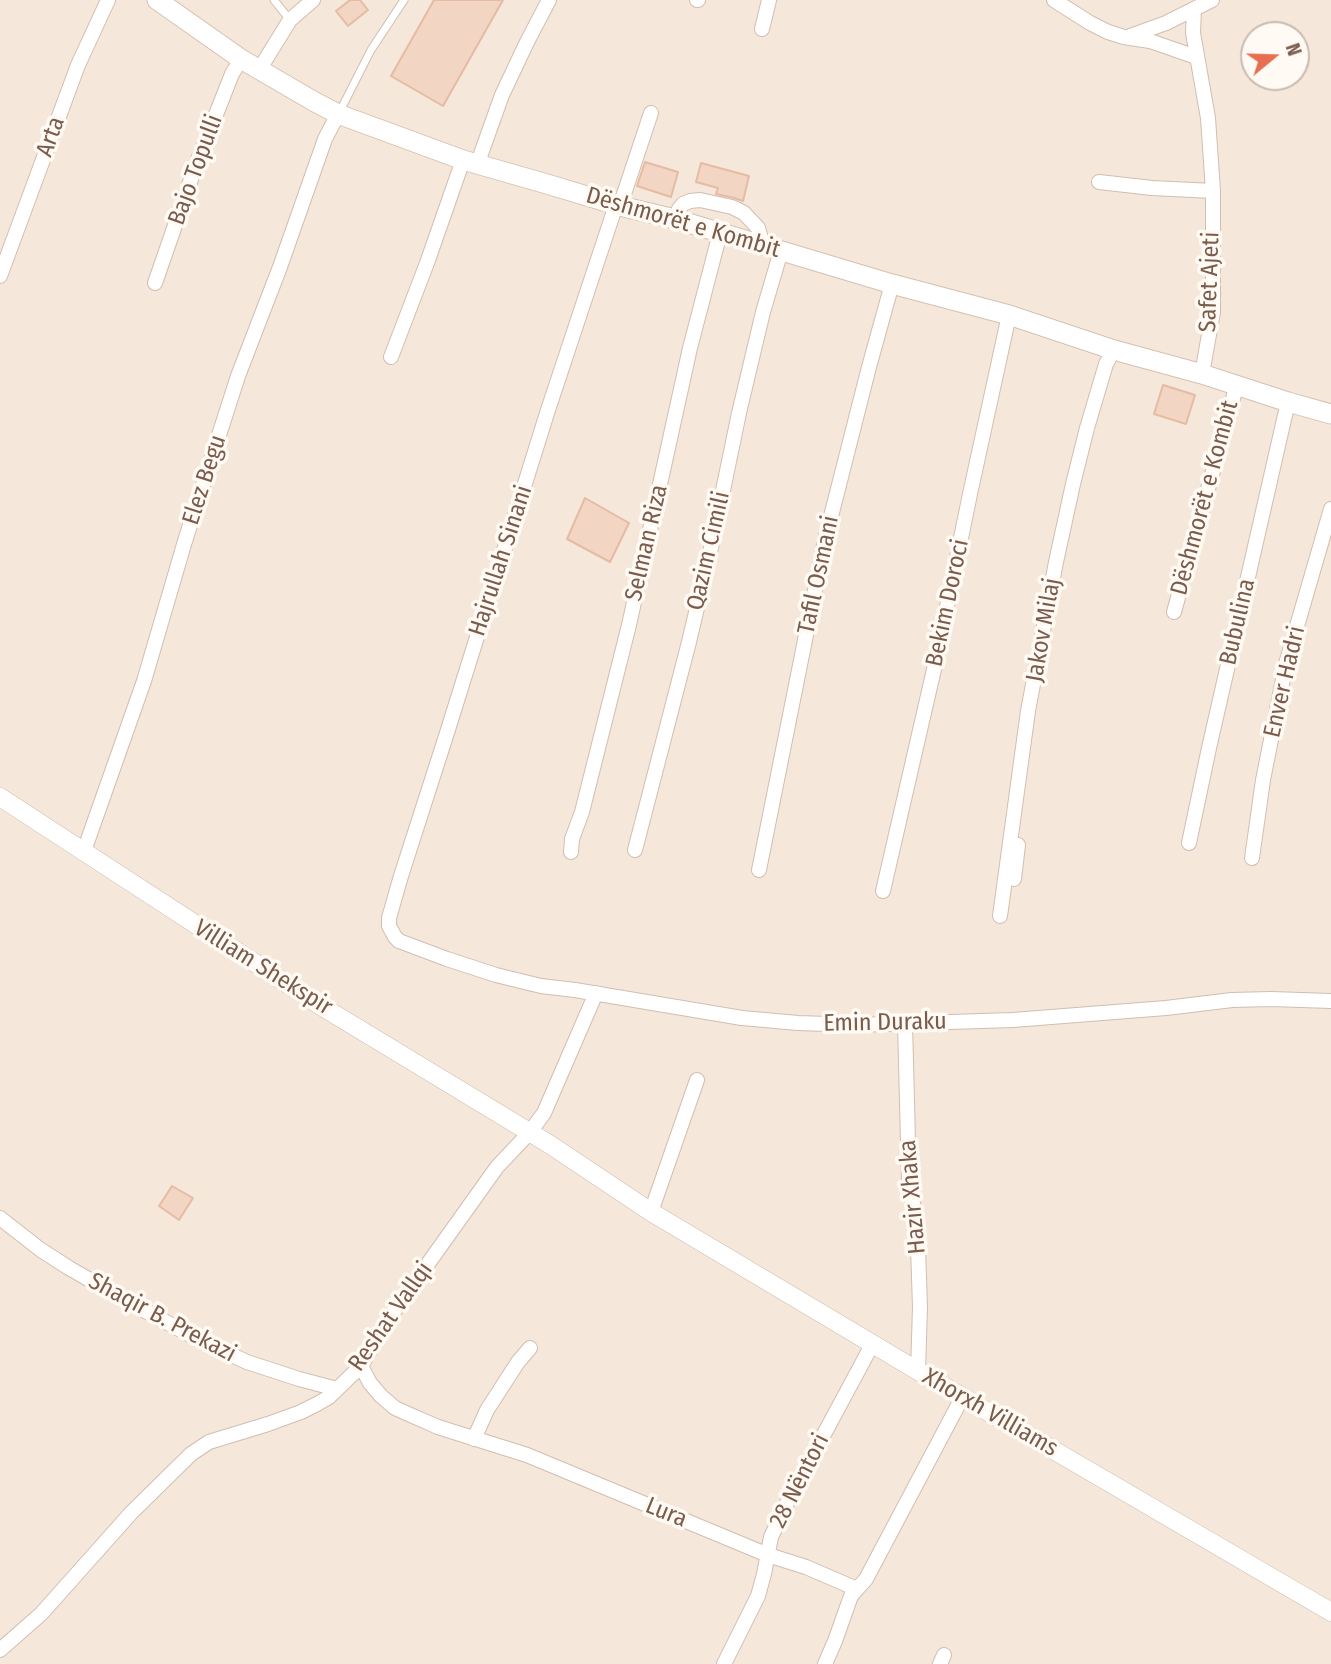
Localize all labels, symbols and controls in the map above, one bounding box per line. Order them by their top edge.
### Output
north arrow [1240,21,1310,91]
text: N [1281,41,1306,59]
street label: Bajo Topulli [163,111,229,229]
street label: Arta [31,113,71,161]
street label: Dëshmorët e Kombit [583,182,783,264]
street label: Safet Ajeti [1194,231,1226,333]
street label: Dëshmorët e Kombit [1165,397,1245,599]
street label: Elez Begu [177,431,233,529]
street label: Hajrullah Sinani [463,482,539,640]
street label: Selman Riza [620,482,674,604]
street label: Qazim Cimili [681,489,737,613]
street label: Tafil Osmani [792,513,846,637]
street label: Bekim Doroci [920,537,976,669]
street label: Jakov Milaj [1021,576,1067,684]
street label: Bubulina [1214,576,1262,668]
street label: Enver Hadri [1258,623,1312,741]
street label: Villiam Shekspir [188,914,338,1022]
street label: Emin Duraku [823,1008,947,1038]
street label: Hazir Xhaka [894,1139,932,1255]
street label: Reshat Vallqi [343,1257,439,1377]
street label: Shaqir B. Prekazi [83,1267,241,1369]
street label: Xhorxh Villiams [917,1363,1063,1463]
street label: 28 Nëntori [764,1429,836,1533]
street label: Lura [641,1492,691,1534]

